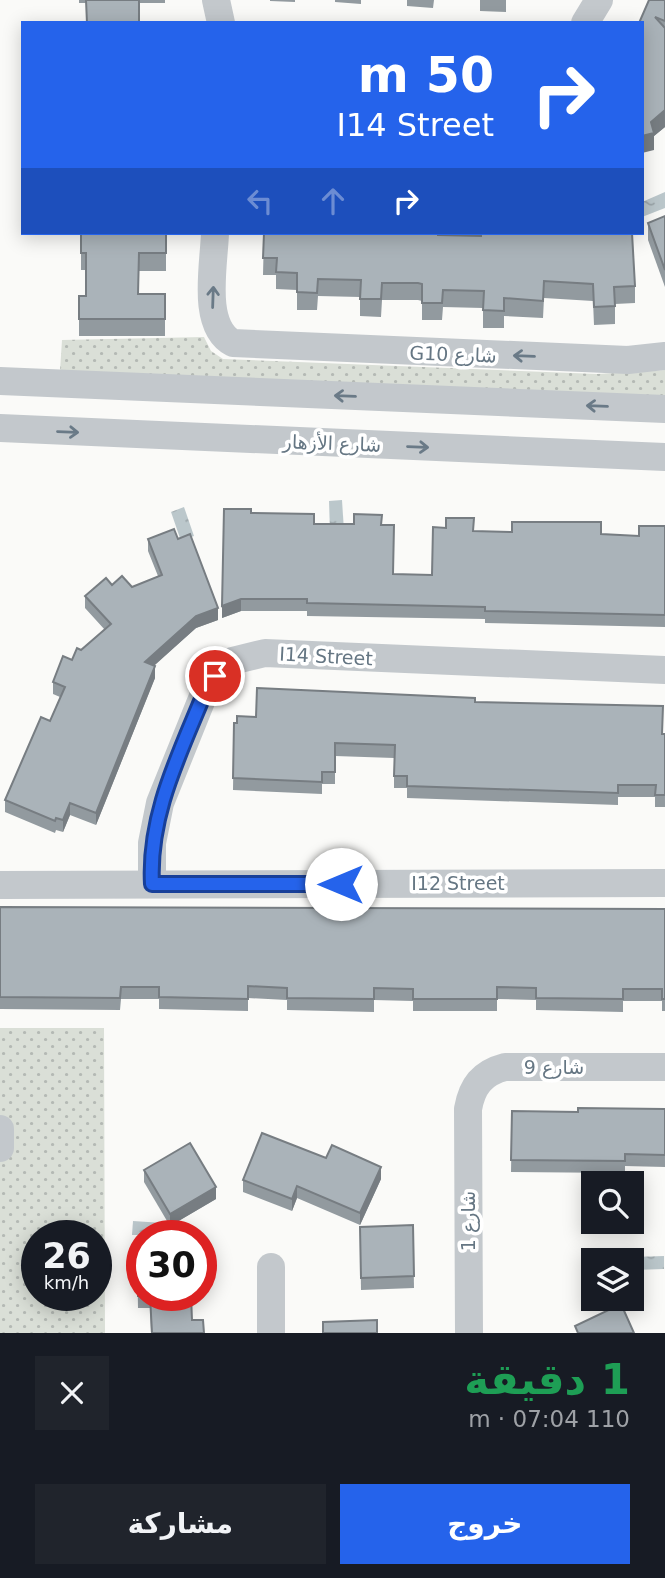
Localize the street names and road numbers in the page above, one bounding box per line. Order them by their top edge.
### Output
street label: G10 شارع [409,341,497,368]
street label: شارع الأزهار [281,430,382,457]
street label: I14 Street [279,643,373,669]
street label: I12 Street [411,872,505,894]
street label: شارع 9 [524,1056,584,1079]
street label: شارع 1 [457,1191,480,1251]

